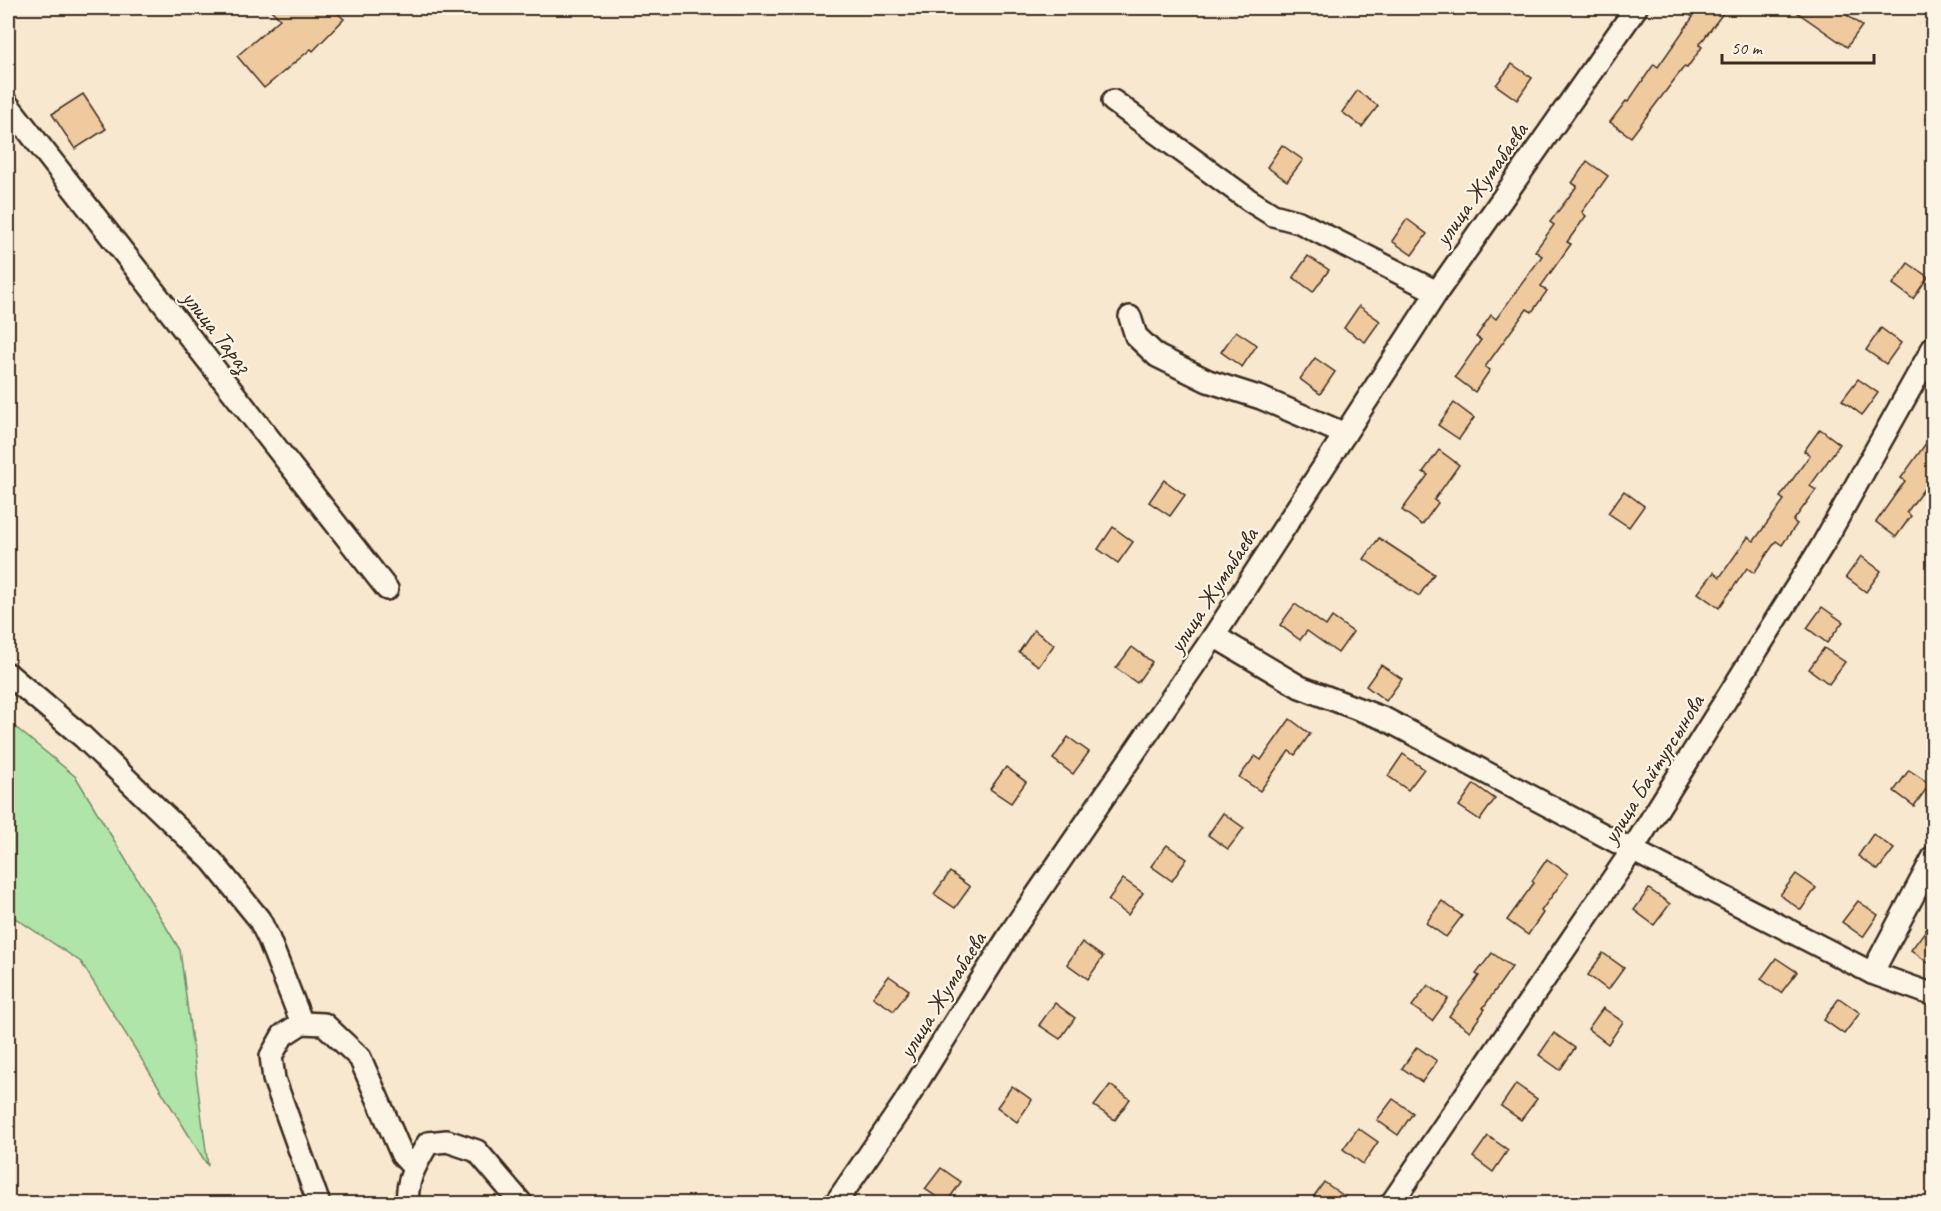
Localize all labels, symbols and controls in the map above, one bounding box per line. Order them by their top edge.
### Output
scale bar [1722,27,1874,65]
text: 50 m [1731,37,1764,59]
street label: улица Жумабаева [1426,115,1535,253]
street label: улица Тараз [173,282,260,381]
street label: улица Жумабаева [1160,520,1265,660]
street label: улица Байтурсынова [1594,688,1711,851]
street label: улица Жумабаева [890,925,993,1066]

